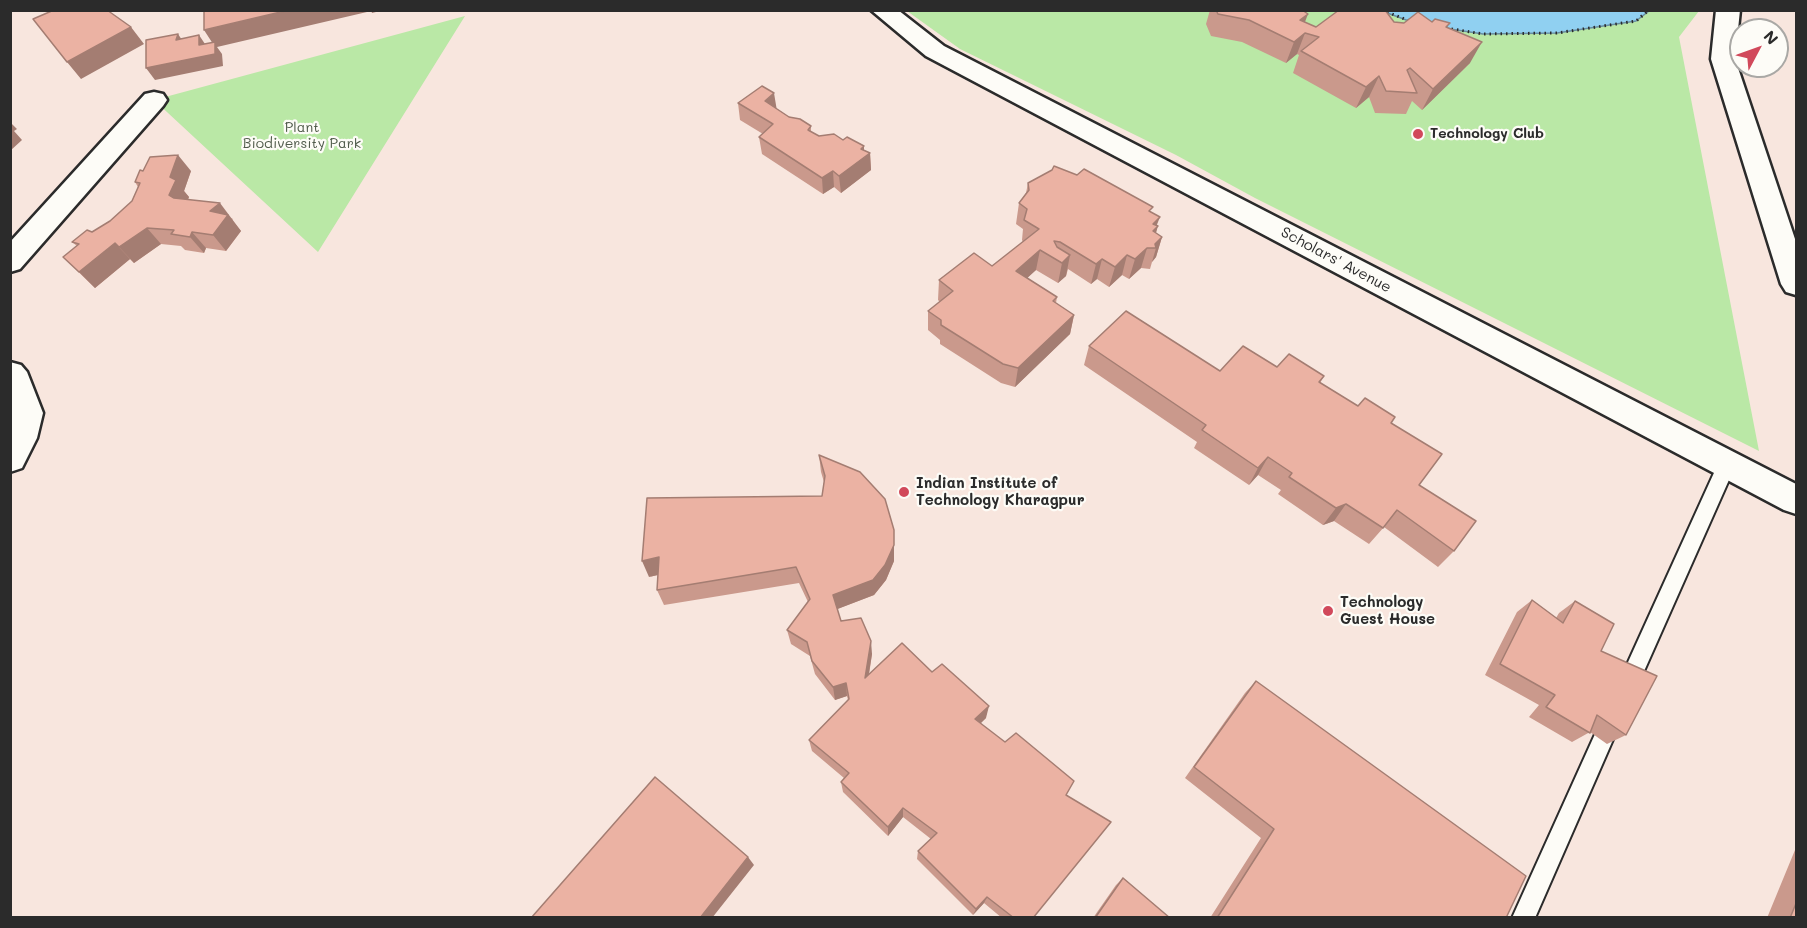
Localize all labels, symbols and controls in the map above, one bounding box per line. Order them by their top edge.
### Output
north arrow [1729,18,1789,78]
text: N [1760,26,1783,49]
park label: Plant Biodiversity Park [243,120,361,152]
place label: Technology Club [1430,126,1544,142]
marker: Technology Club [1411,127,1425,141]
street label: Scholars' Avenue [1278,223,1394,297]
place label: Indian Institute of Technology Kharagpur [916,474,1084,509]
marker: Indian Institute of Technology Kharagpur [897,485,911,499]
place label: Technology Guest House [1340,593,1435,628]
marker: Technology Guest House [1321,604,1335,618]

